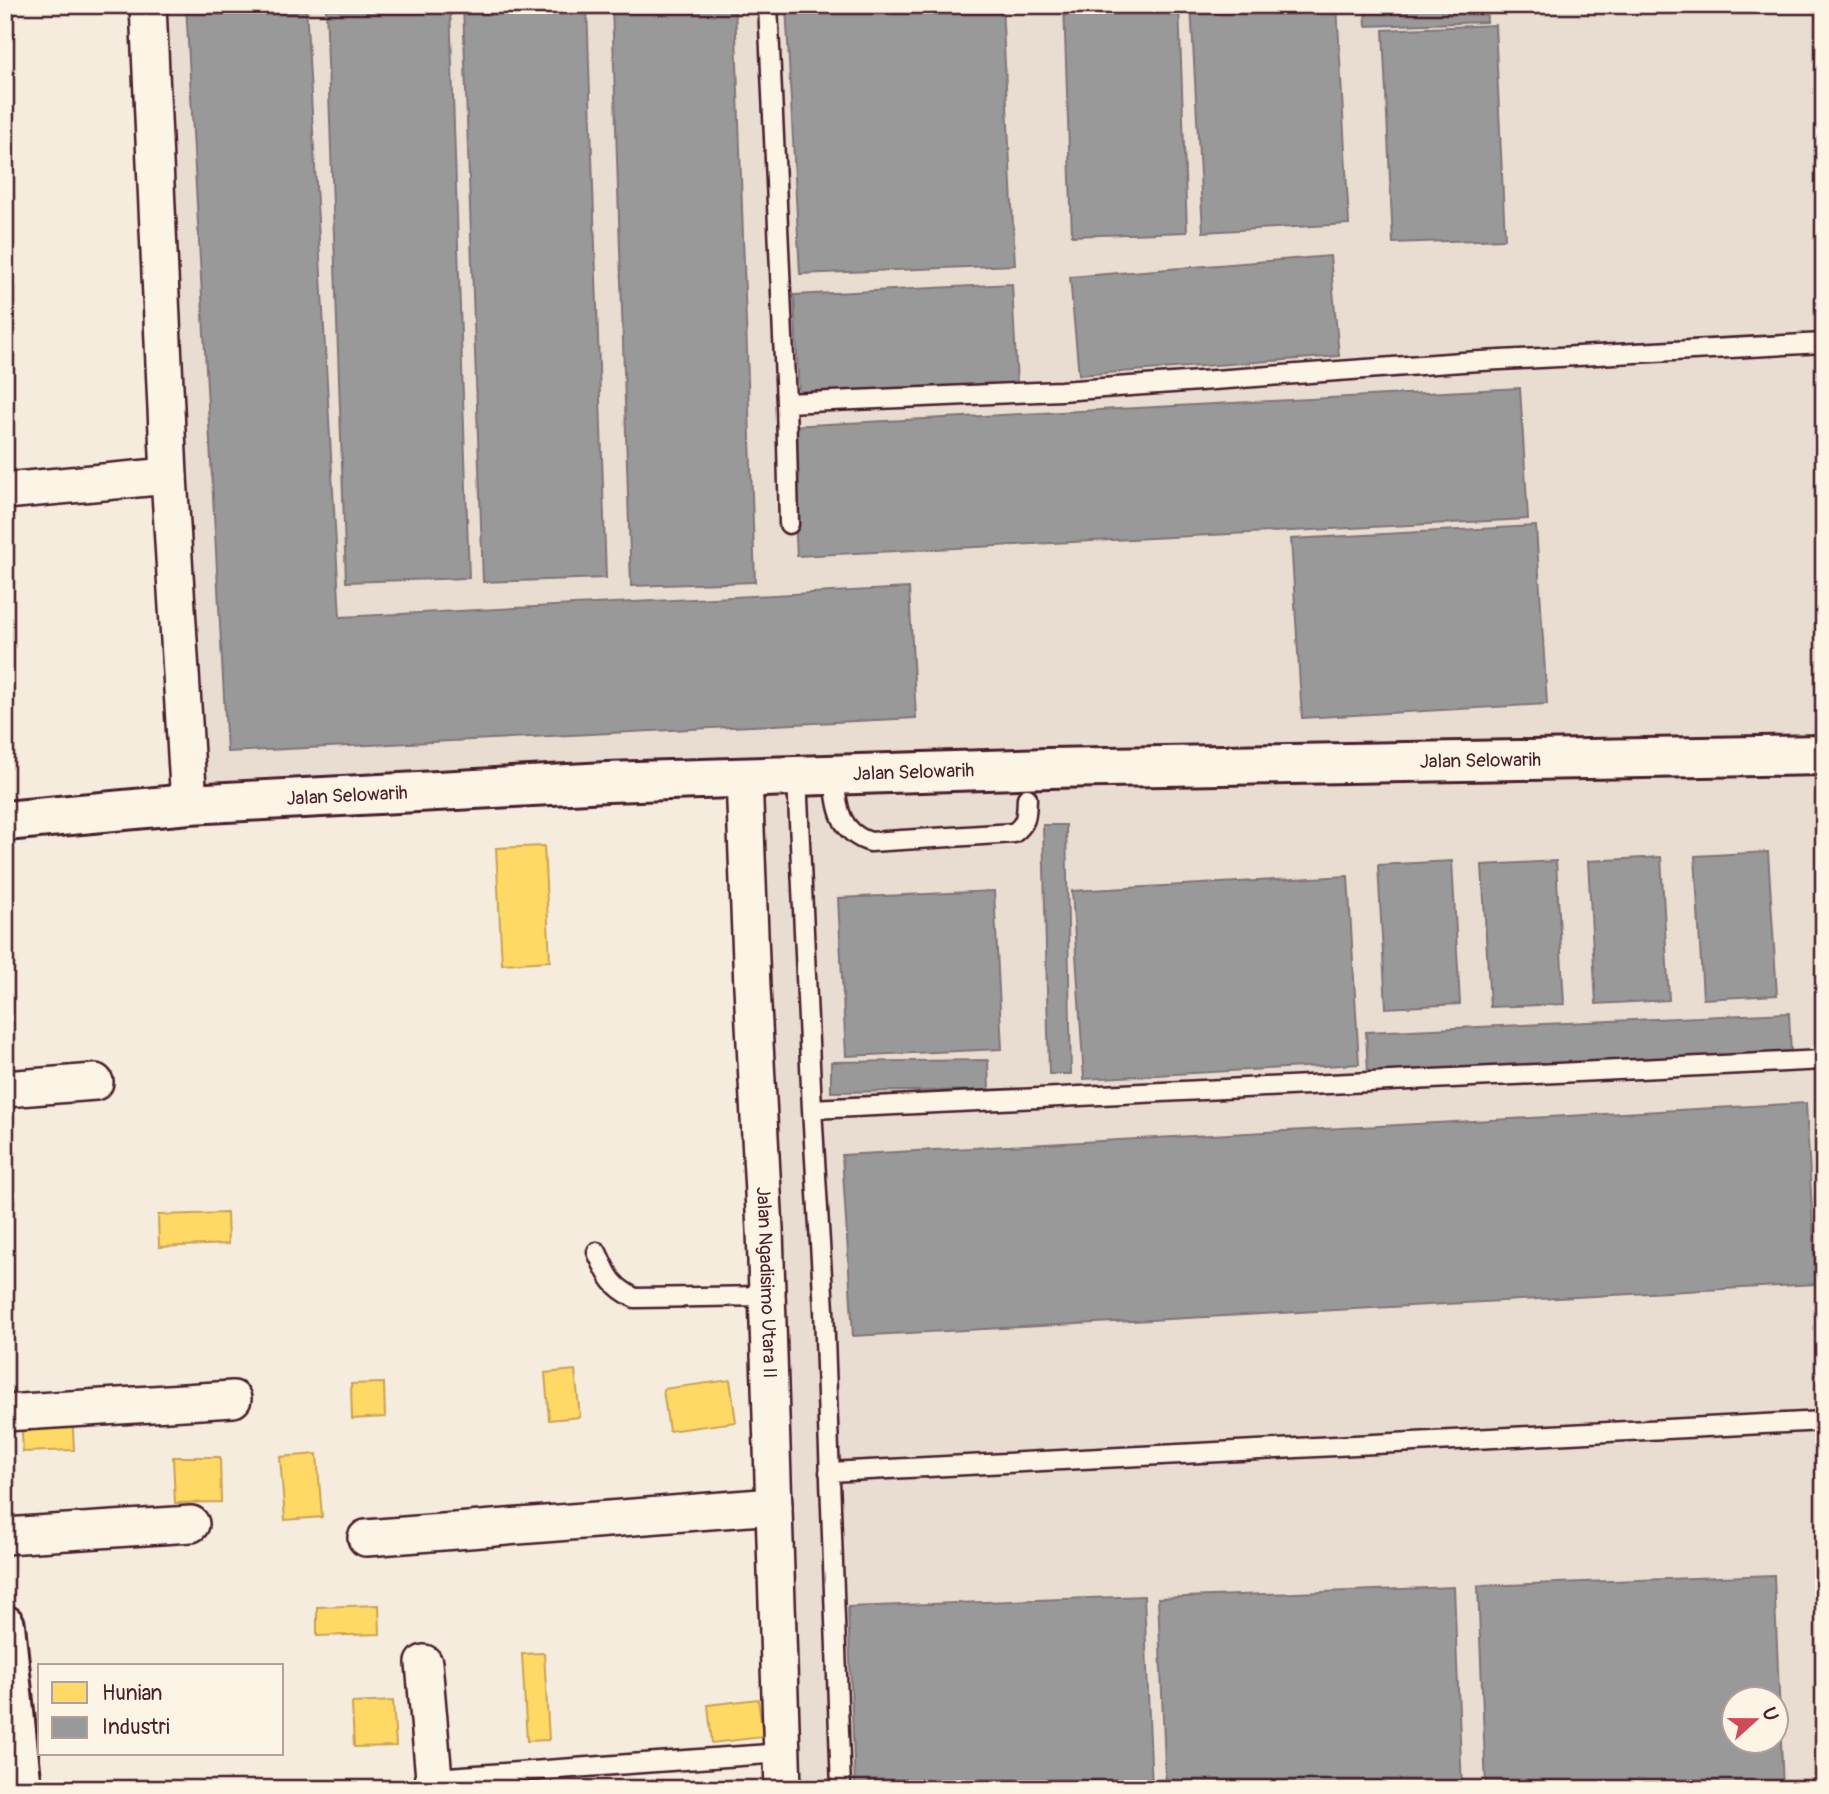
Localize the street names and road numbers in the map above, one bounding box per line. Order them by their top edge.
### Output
street label: Jalan Selowarih [1419,748,1541,774]
street label: Jalan Selowarih [852,758,975,786]
street label: Jalan Selowarih [286,781,408,811]
street label: Jalan Ngadisimo Utara II [751,1186,782,1379]

